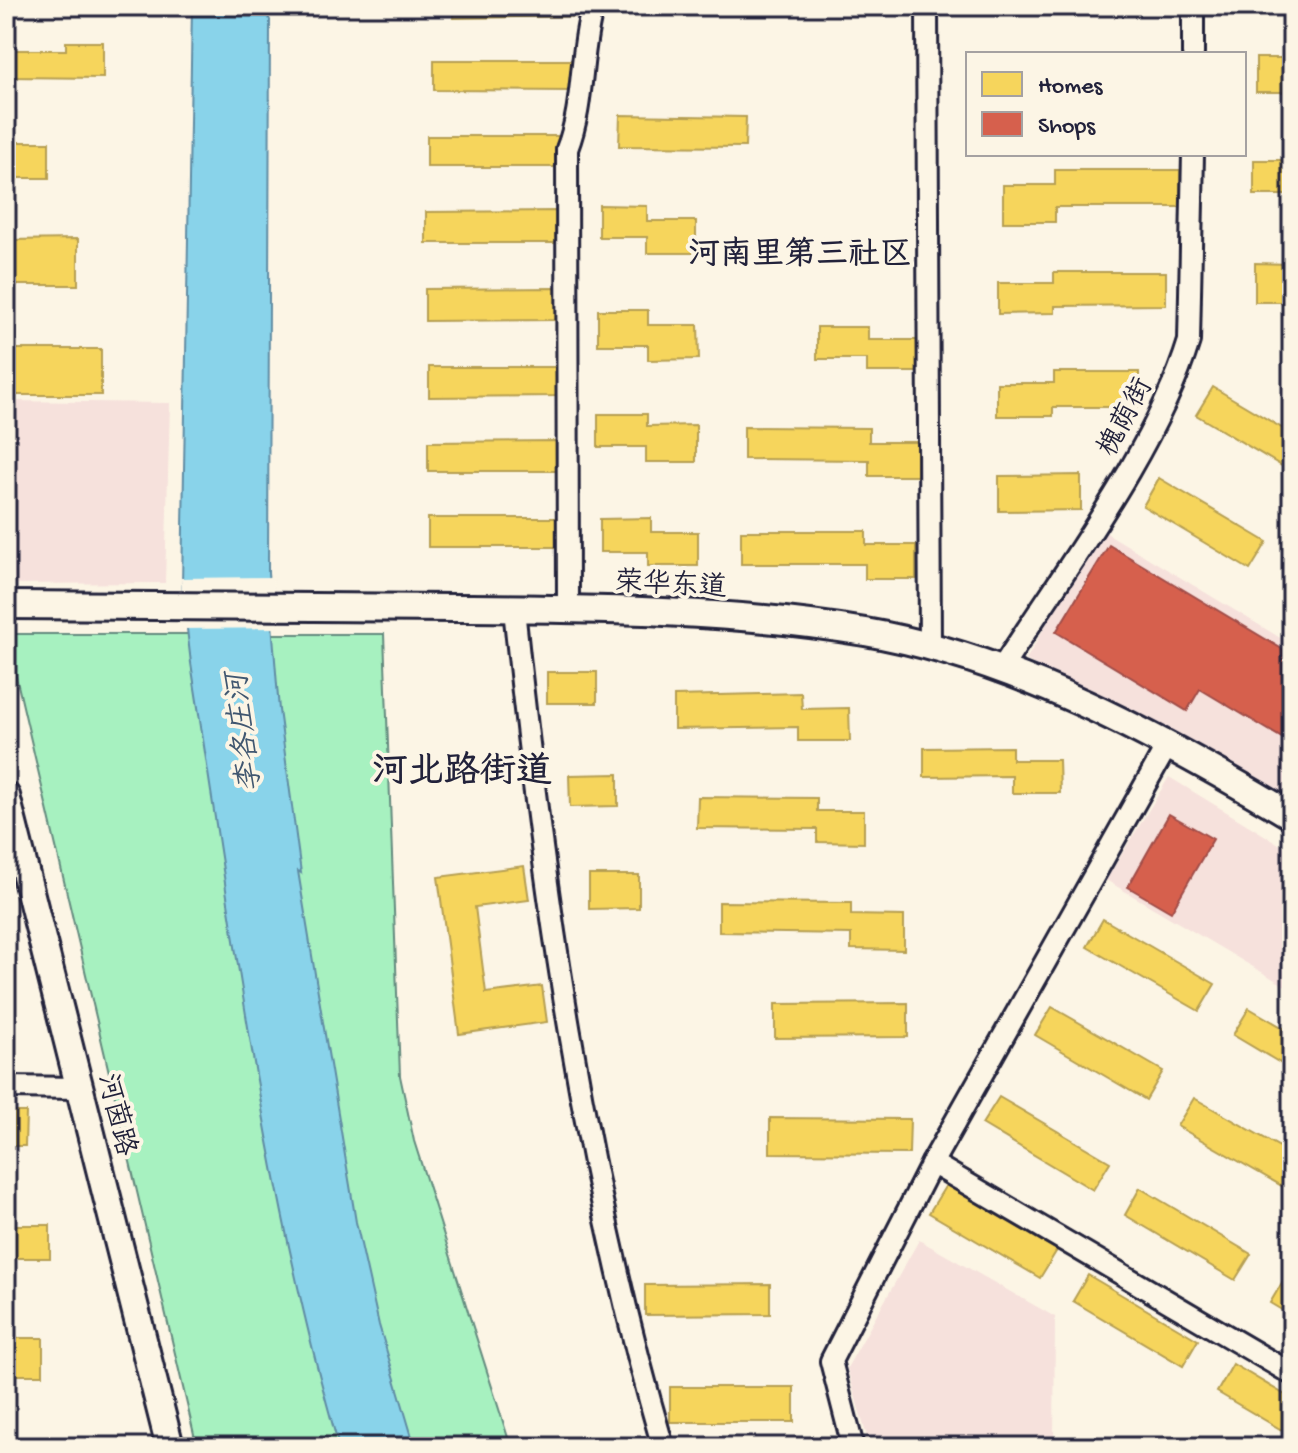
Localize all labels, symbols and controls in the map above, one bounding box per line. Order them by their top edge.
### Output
legend [966,52,1246,156]
text: Homes [1038,73,1104,102]
text: Shops [1038,113,1096,142]
district label: 河南里第三社区 [688,236,912,276]
street label: 槐荫街 [1092,373,1161,463]
street label: 荣华东道 [614,566,728,606]
water label: 李各庄河 [219,666,271,794]
district label: 河北路街道 [372,750,552,796]
street label: 河茵路 [88,1070,143,1160]

